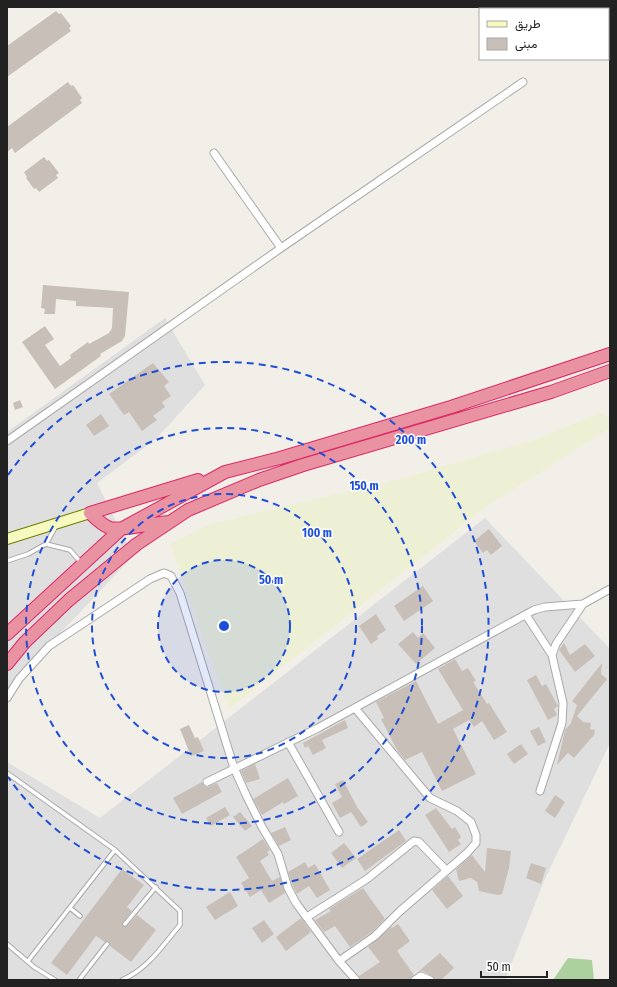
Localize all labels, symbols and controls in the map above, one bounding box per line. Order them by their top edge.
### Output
legend [479,8,609,60]
text: طريق [515,17,541,32]
text: مبنى [515,37,537,52]
text: 200 m [395,433,426,447]
text: 150 m [349,479,379,493]
text: 100 m [302,526,332,540]
text: 50 m [259,573,283,587]
centre of rings [217,619,231,633]
scale bar [481,953,547,979]
text: 50 m [487,960,511,974]

